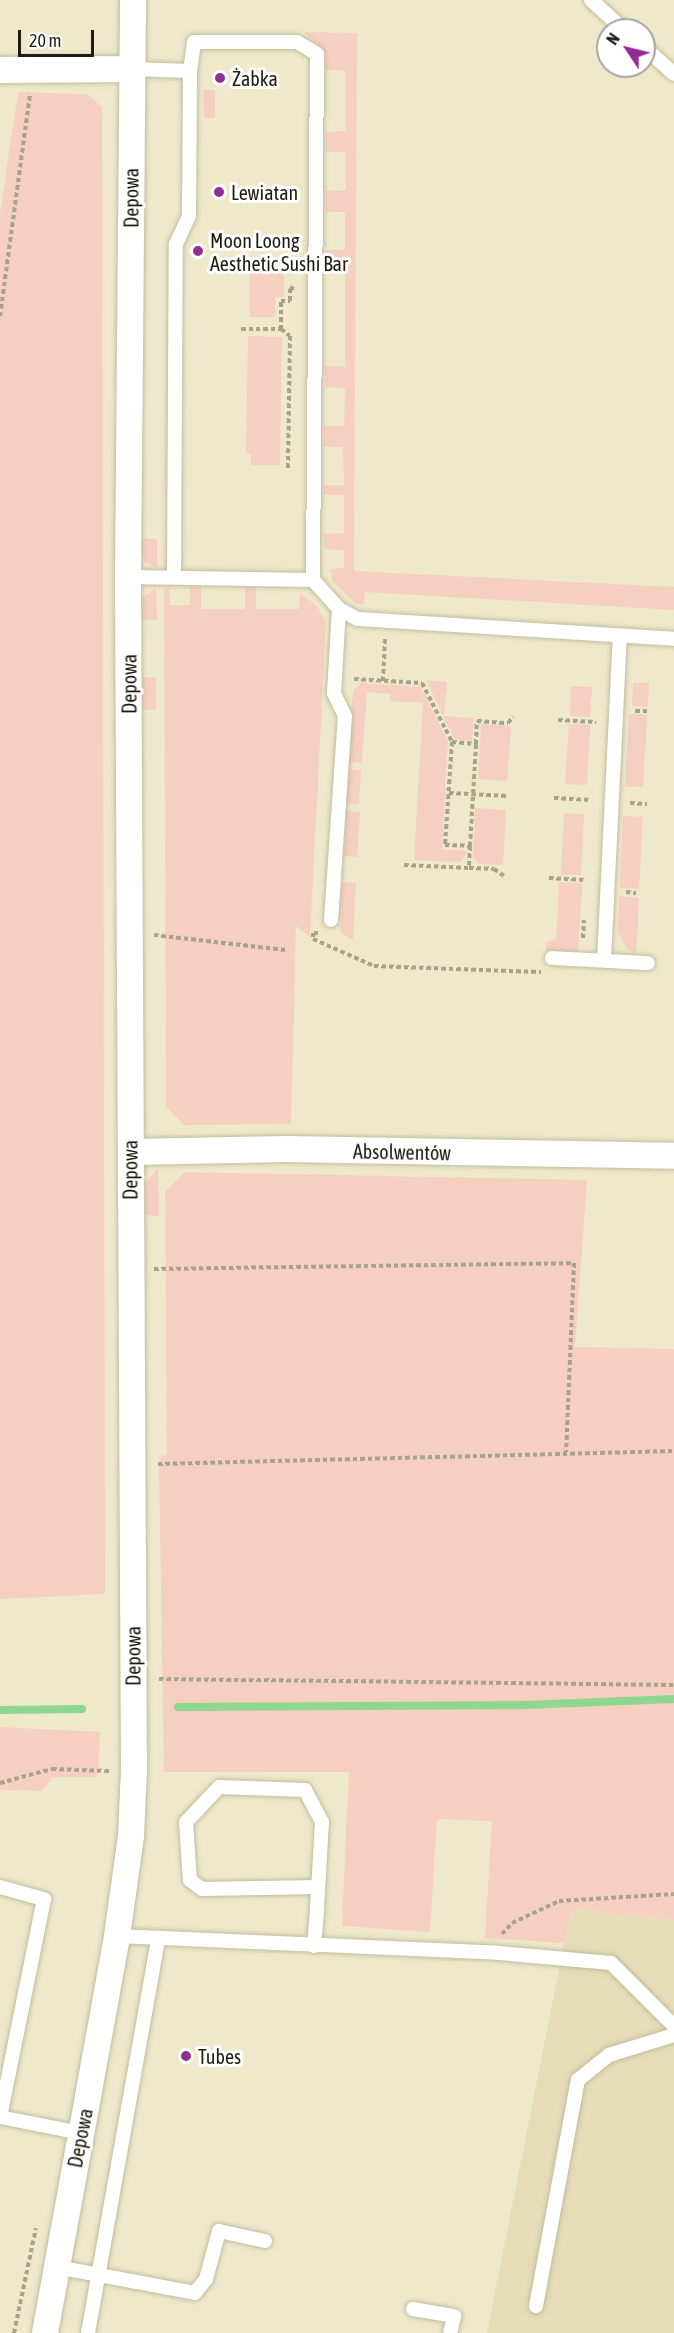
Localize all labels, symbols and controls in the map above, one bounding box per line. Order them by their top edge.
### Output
scale bar [21,18,98,56]
north arrow [596,18,656,78]
text: 20 m [29,30,61,51]
text: N [603,30,623,48]
place label: Żabka [232,66,278,90]
marker: Żabka [213,71,227,85]
street label: Depowa [119,168,143,228]
place label: Lewiatan [231,180,298,204]
marker: Lewiatan [212,185,226,199]
place label: Moon Loong Aesthetic Sushi Bar [210,228,348,275]
marker: Moon Loong Aesthetic Sushi Bar [191,244,205,258]
street label: Depowa [117,654,141,714]
street label: Absolwentów [353,1139,451,1165]
street label: Depowa [118,1140,142,1200]
street label: Depowa [121,1626,145,1686]
place label: Tubes [198,2044,241,2068]
marker: Tubes [179,2049,193,2063]
street label: Depowa [62,2106,98,2170]

